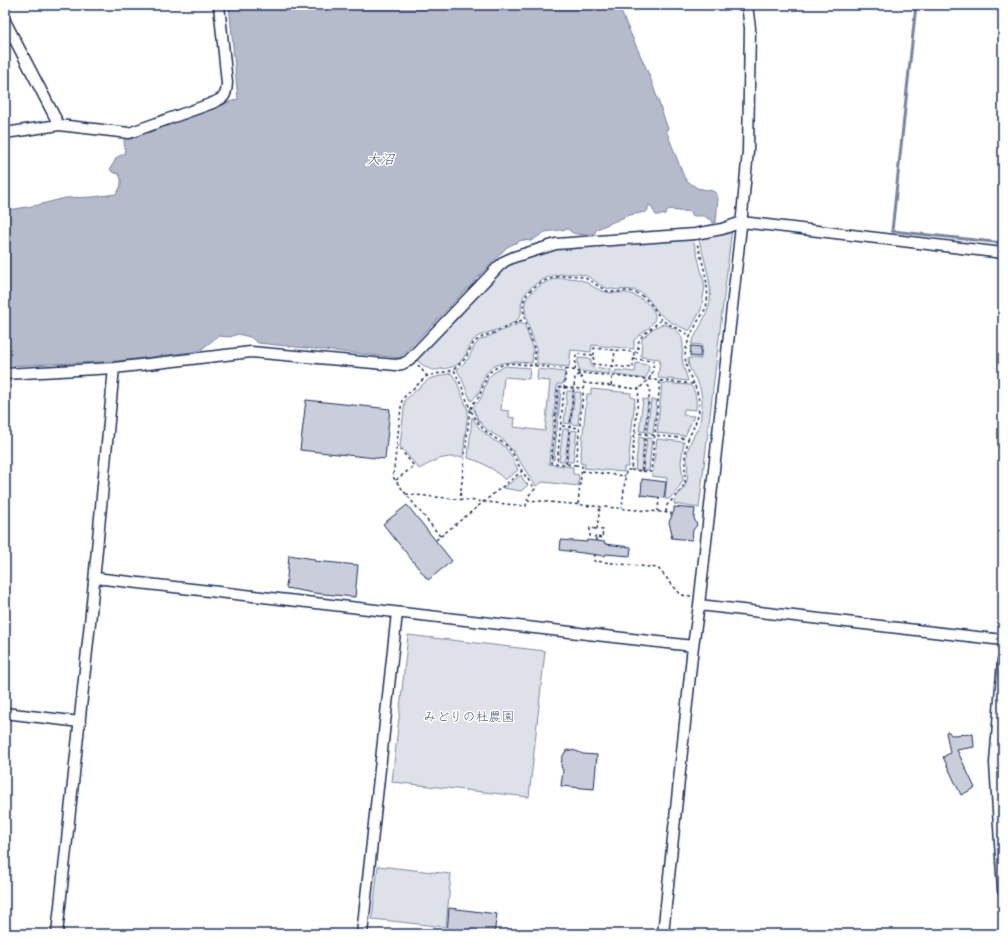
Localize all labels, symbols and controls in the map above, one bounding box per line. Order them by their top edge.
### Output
water label: 大沼 [366,150,395,171]
park label: みどりの杜農園 [423,708,515,727]

